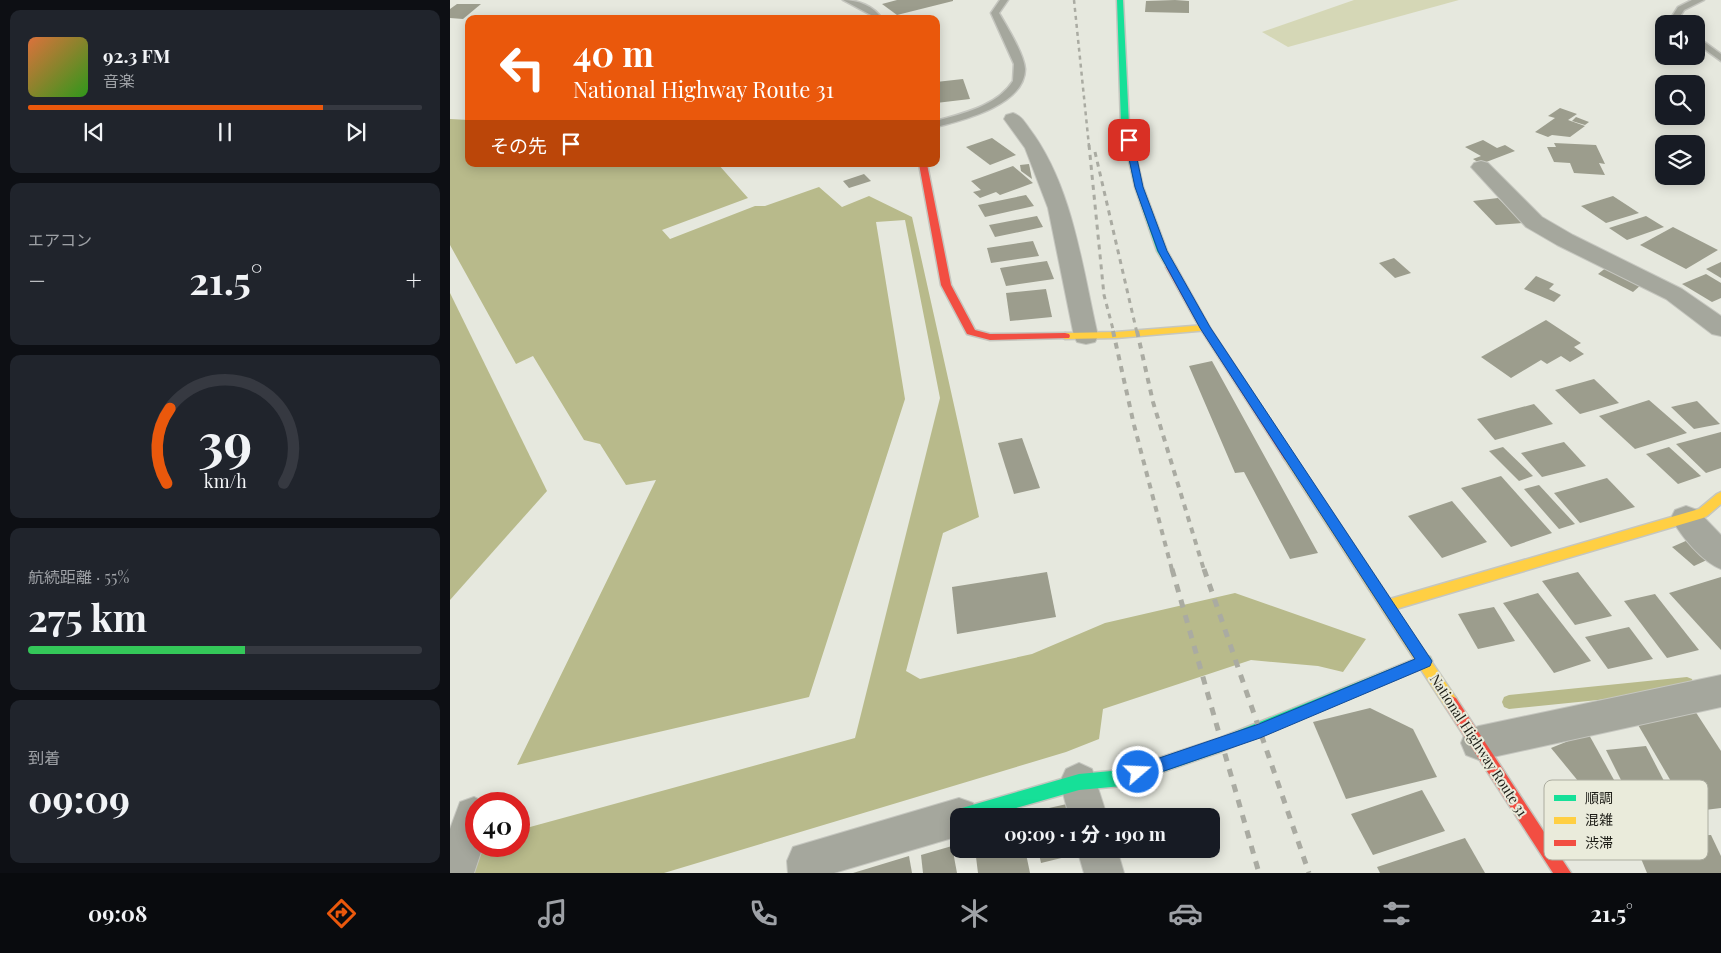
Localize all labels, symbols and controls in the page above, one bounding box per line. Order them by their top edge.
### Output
map controls [1655,15,1705,185]
button: sound [1655,15,1705,65]
text: 40 m [573,29,654,76]
icon: left [490,35,555,100]
text: 92.3 FM [103,42,170,68]
text: 音楽 [103,70,135,91]
text: National Highway Route 31 [573,74,834,104]
button: search [1655,75,1705,125]
icon: previous [80,118,108,146]
icon: pause [211,118,239,146]
icon: next [342,118,370,146]
pin [1108,119,1150,161]
icon: arrive [1115,126,1143,154]
icon: arrive [557,130,585,158]
text: その先 [490,132,547,158]
button: layers [1655,135,1705,185]
text: エアコン [28,229,92,250]
text: 21.5° [189,254,262,305]
text: − [28,261,46,298]
text: + [406,261,422,298]
text: 39 [198,406,252,475]
text: km/h [204,469,247,492]
text: 航続距離 · 55% [28,566,129,587]
text: 275 km [28,591,147,642]
street label: National Highway Route 31 [1426,670,1532,820]
position arrow [1111,745,1163,797]
text: 到着 [28,747,60,768]
text: 09:09 [28,772,130,823]
legend [1544,780,1708,860]
text: 順調 [1585,788,1613,807]
speed limit sign: 40 [465,792,530,857]
text: 混雑 [1585,810,1613,829]
text: 09:09 · 1 分 · 190 m [1004,820,1166,846]
text: 渋滞 [1585,833,1613,852]
icon: directions [324,896,359,931]
icon: music [535,896,570,931]
icon: phone [746,896,781,931]
icon: climate [957,896,992,931]
icon: car [1168,896,1203,931]
icon: filters [1379,896,1414,931]
text: 09:08 [88,898,147,928]
text: 21.5° [1590,898,1633,928]

